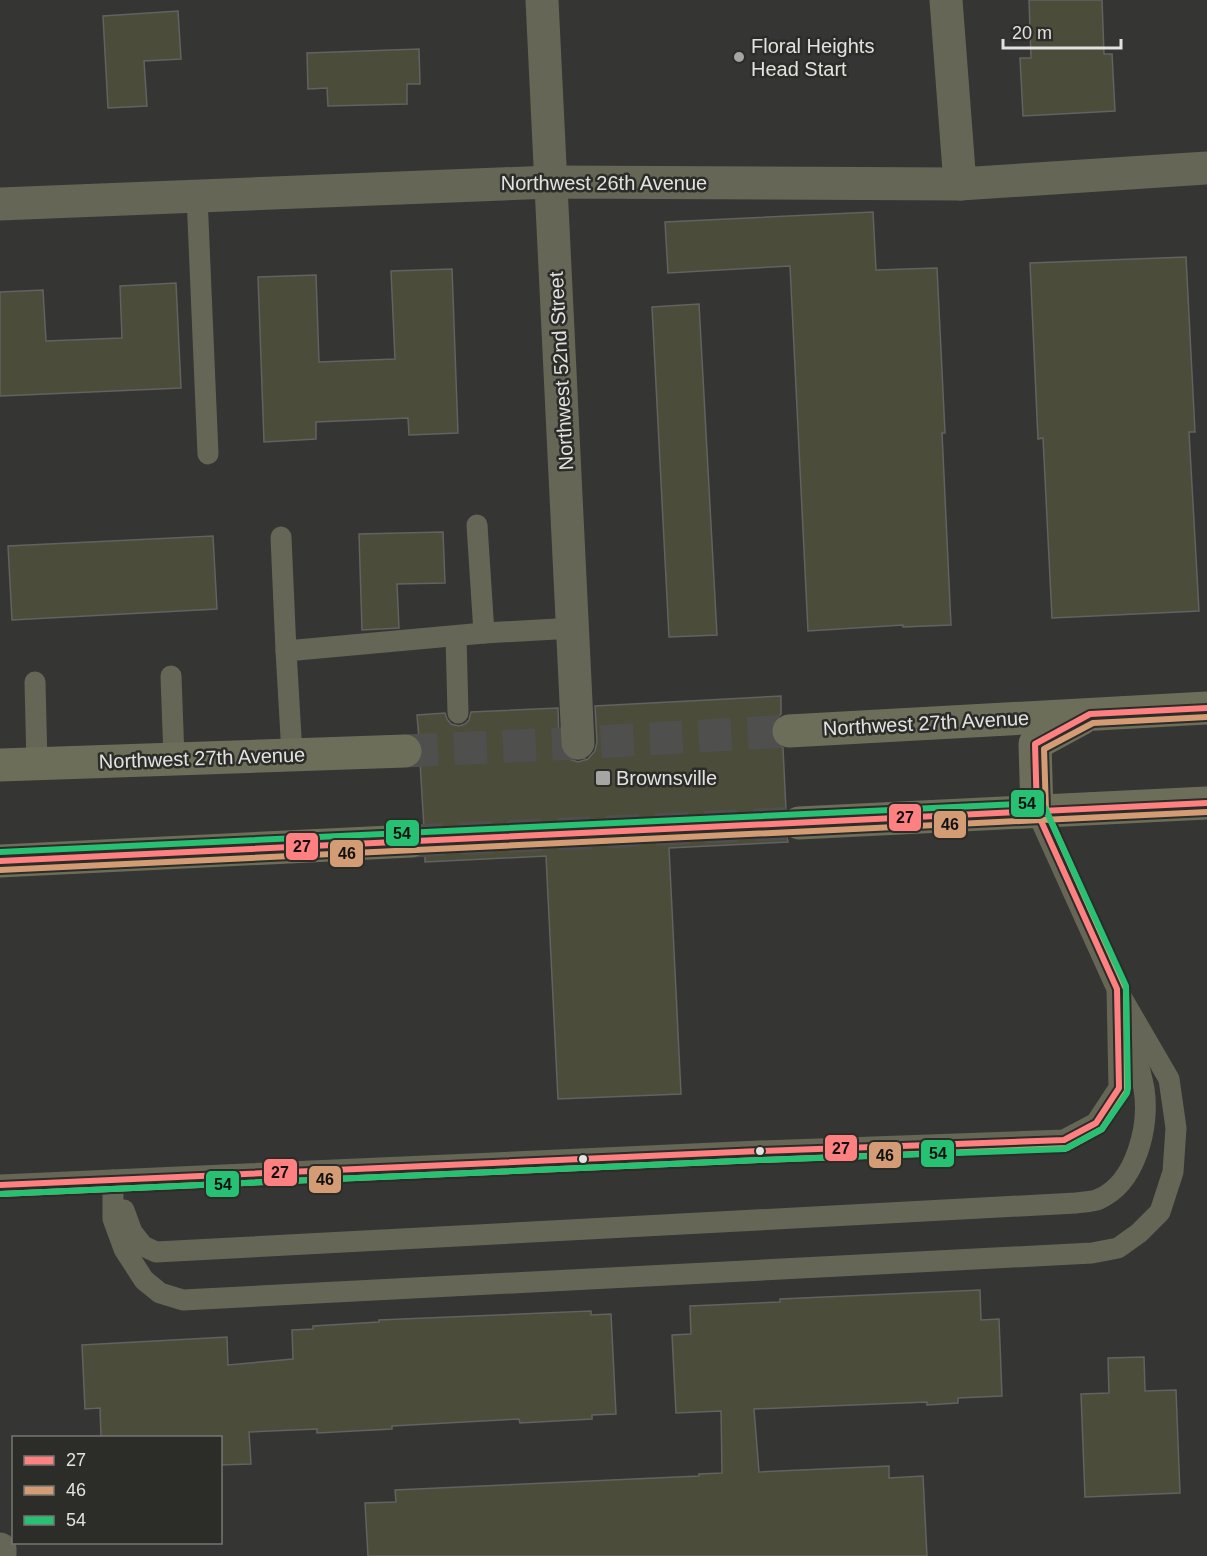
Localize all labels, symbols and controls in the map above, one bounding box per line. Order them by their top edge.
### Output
scale bar [1003,12,1122,50]
text: 20 m [1012,23,1052,43]
place label: Floral Heights Head Start [751,35,874,80]
marker: Floral Heights Head Start [732,50,746,64]
street label: Northwest 26th Avenue [501,172,707,194]
street label: Northwest 52nd Street [545,271,577,471]
street label: Northwest 27th Avenue [822,707,1030,739]
street label: Northwest 27th Avenue [98,743,306,773]
place label: Brownsville [616,767,717,789]
marker: Brownsville [594,769,612,787]
line badge: 54 [1010,789,1045,818]
text: 54 [1018,795,1036,812]
line badge: 27 [888,803,922,832]
text: 27 [896,809,914,826]
line badge: 46 [933,810,967,839]
text: 46 [941,816,959,833]
line badge: 54 [385,819,420,847]
text: 54 [393,825,411,842]
line badge: 27 [285,832,319,861]
text: 27 [293,838,311,855]
line badge: 46 [329,839,364,868]
text: 46 [338,845,356,862]
line badge: 27 [824,1134,858,1162]
line badge: 54 [920,1139,955,1168]
text: 27 [832,1140,850,1157]
line badge: 46 [868,1141,902,1169]
unlabelled marker [754,1145,766,1157]
text: 54 [929,1145,947,1162]
text: 46 [876,1147,894,1164]
unlabelled marker [577,1153,589,1165]
line badge: 27 [263,1158,298,1187]
text: 27 [271,1164,289,1181]
line badge: 46 [308,1165,342,1194]
line badge: 54 [205,1170,240,1198]
text: 46 [316,1171,334,1188]
text: 54 [214,1176,232,1193]
legend [12,1436,222,1544]
text: 27 [66,1450,86,1470]
text: 46 [66,1480,86,1500]
text: 54 [66,1510,86,1530]

